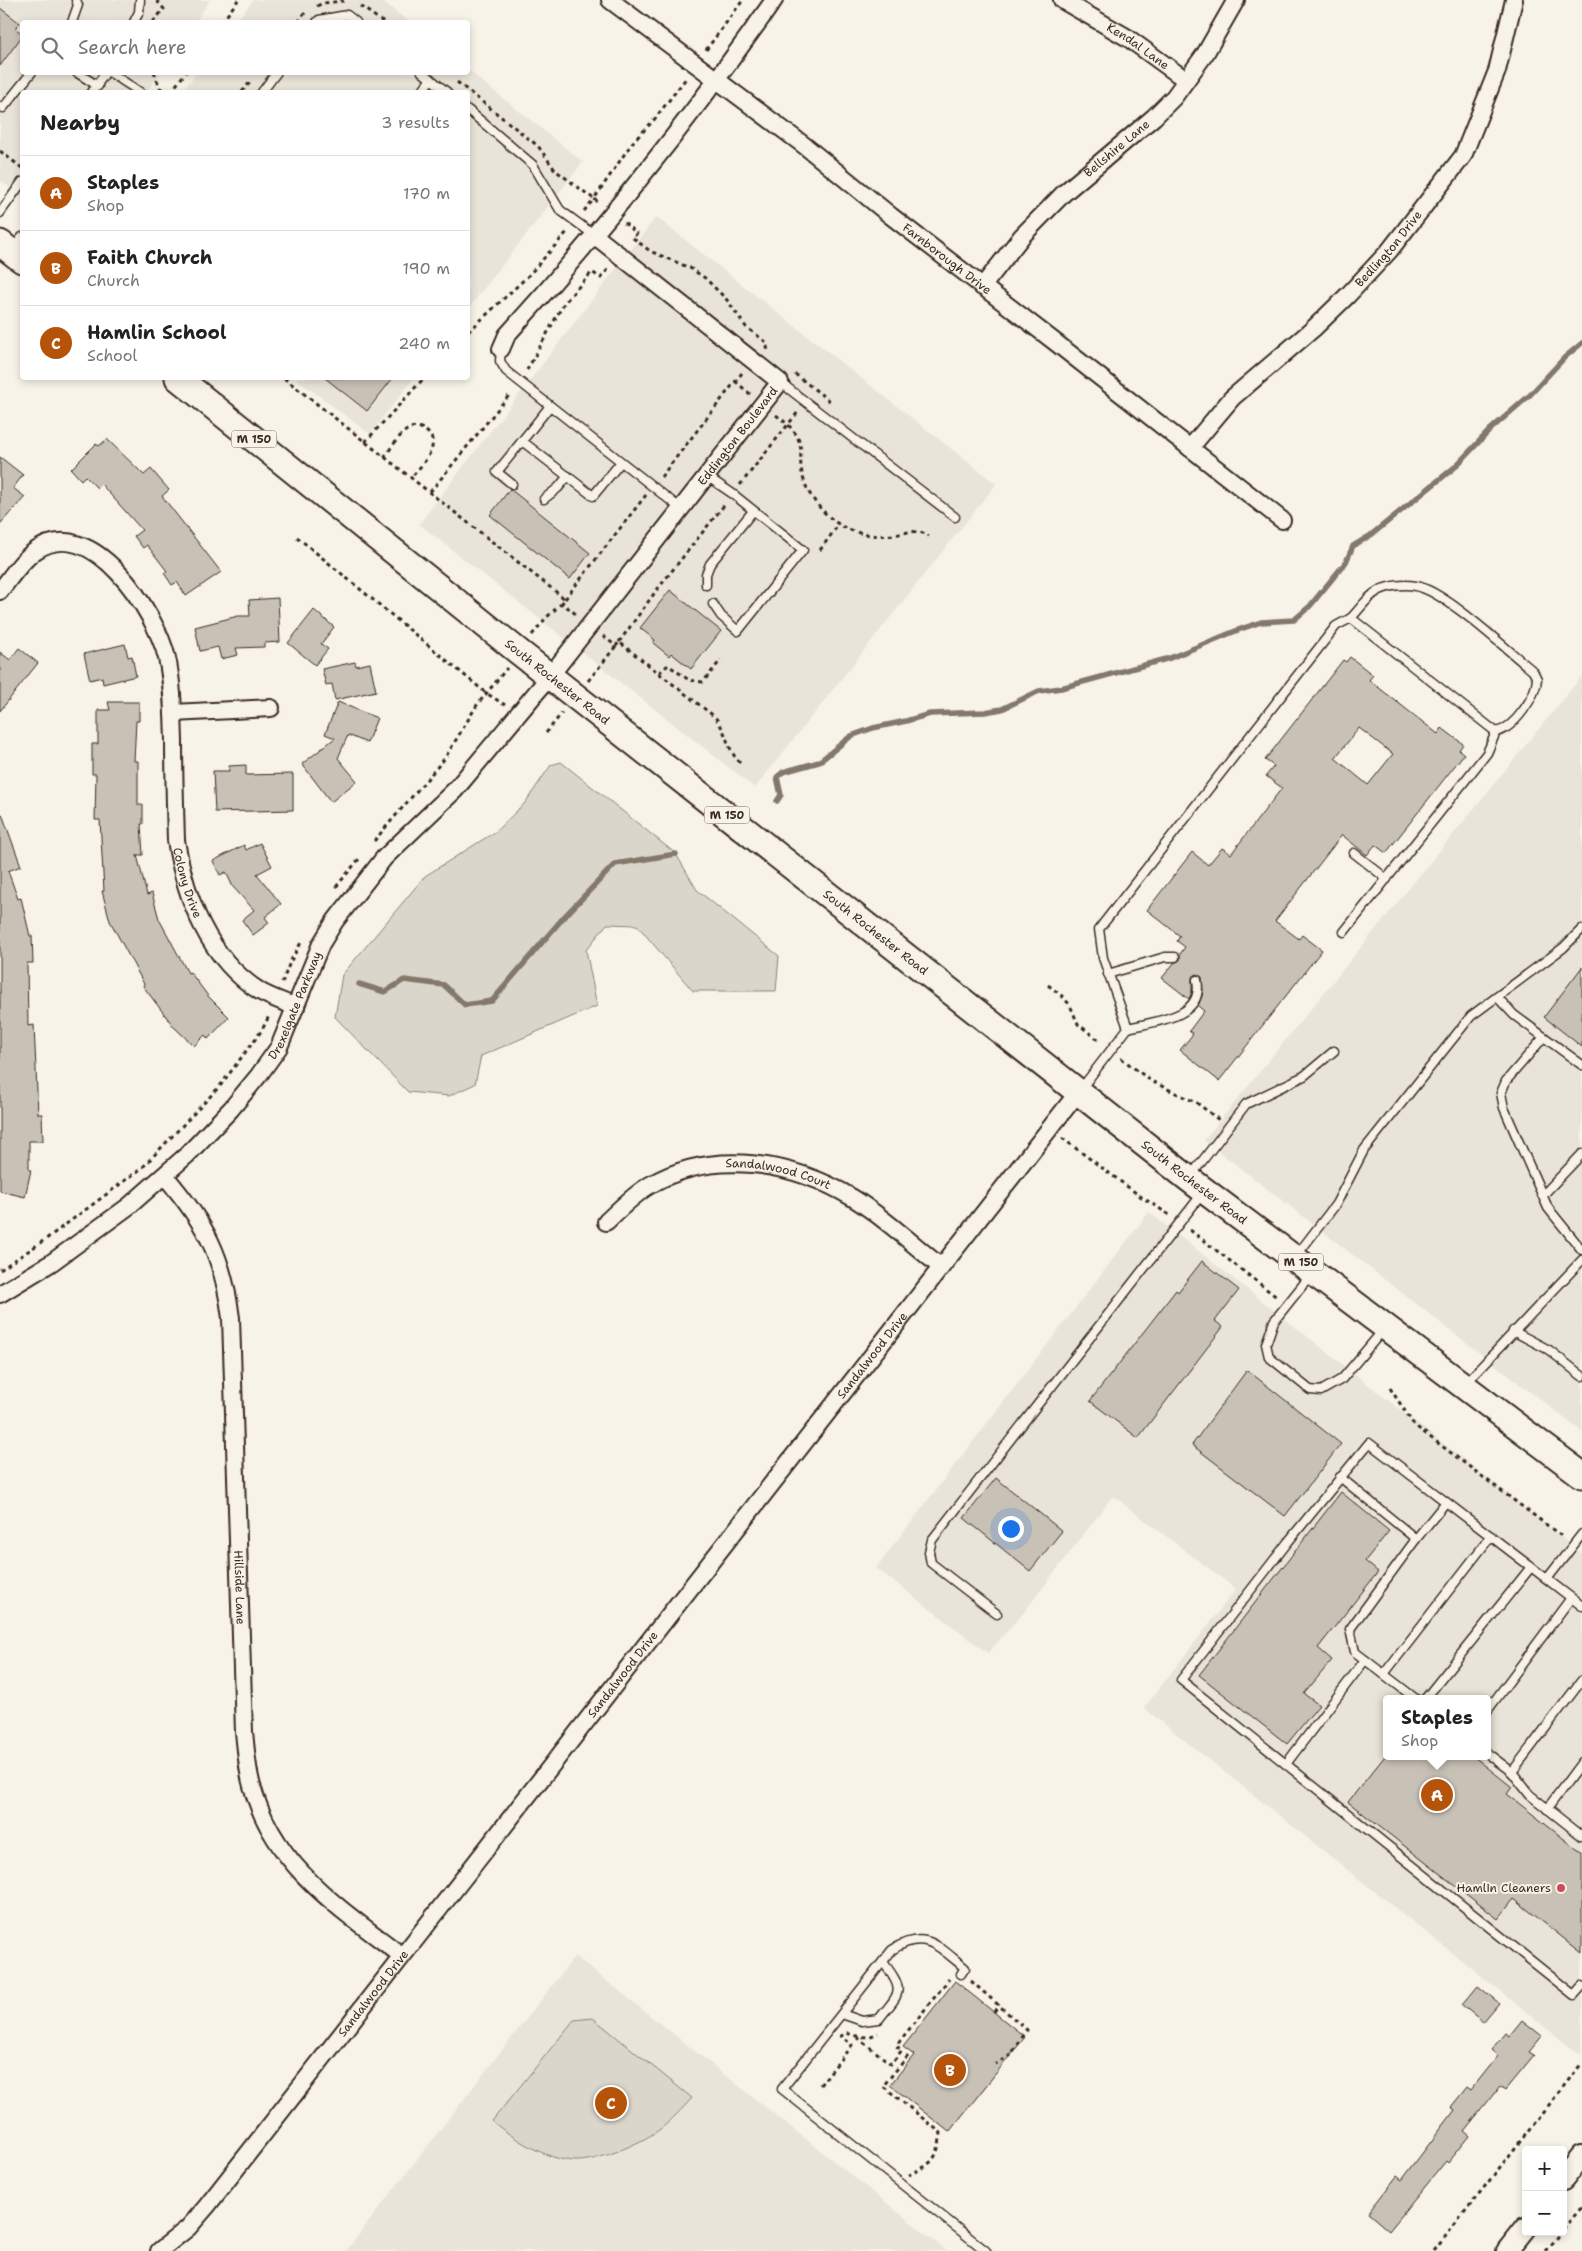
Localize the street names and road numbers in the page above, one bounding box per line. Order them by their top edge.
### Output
street label: Kendal Lane [1104,19,1172,73]
street label: Bellshire Lane [1081,116,1153,181]
street label: Bedlington Drive [1351,207,1426,290]
street label: Farnborough Drive [899,220,995,298]
street label: Eddington Boulevard [694,383,782,489]
road number: M 150 [232,430,276,448]
street label: South Rochester Road [501,636,613,729]
road number: M 150 [704,806,750,824]
street label: Colony Drive [169,846,206,921]
street label: South Rochester Road [820,886,932,979]
street label: Drexelgate Parkway [264,949,325,1063]
street label: South Rochester Road [1138,1136,1251,1228]
street label: Sandalwood Court [725,1155,834,1193]
road number: M 150 [1278,1254,1324,1270]
street label: Sandalwood Drive [833,1309,911,1402]
street label: Hillside Lane [230,1550,249,1625]
street label: Sandalwood Drive [584,1628,662,1721]
street label: Sandalwood Drive [334,1947,412,2040]

